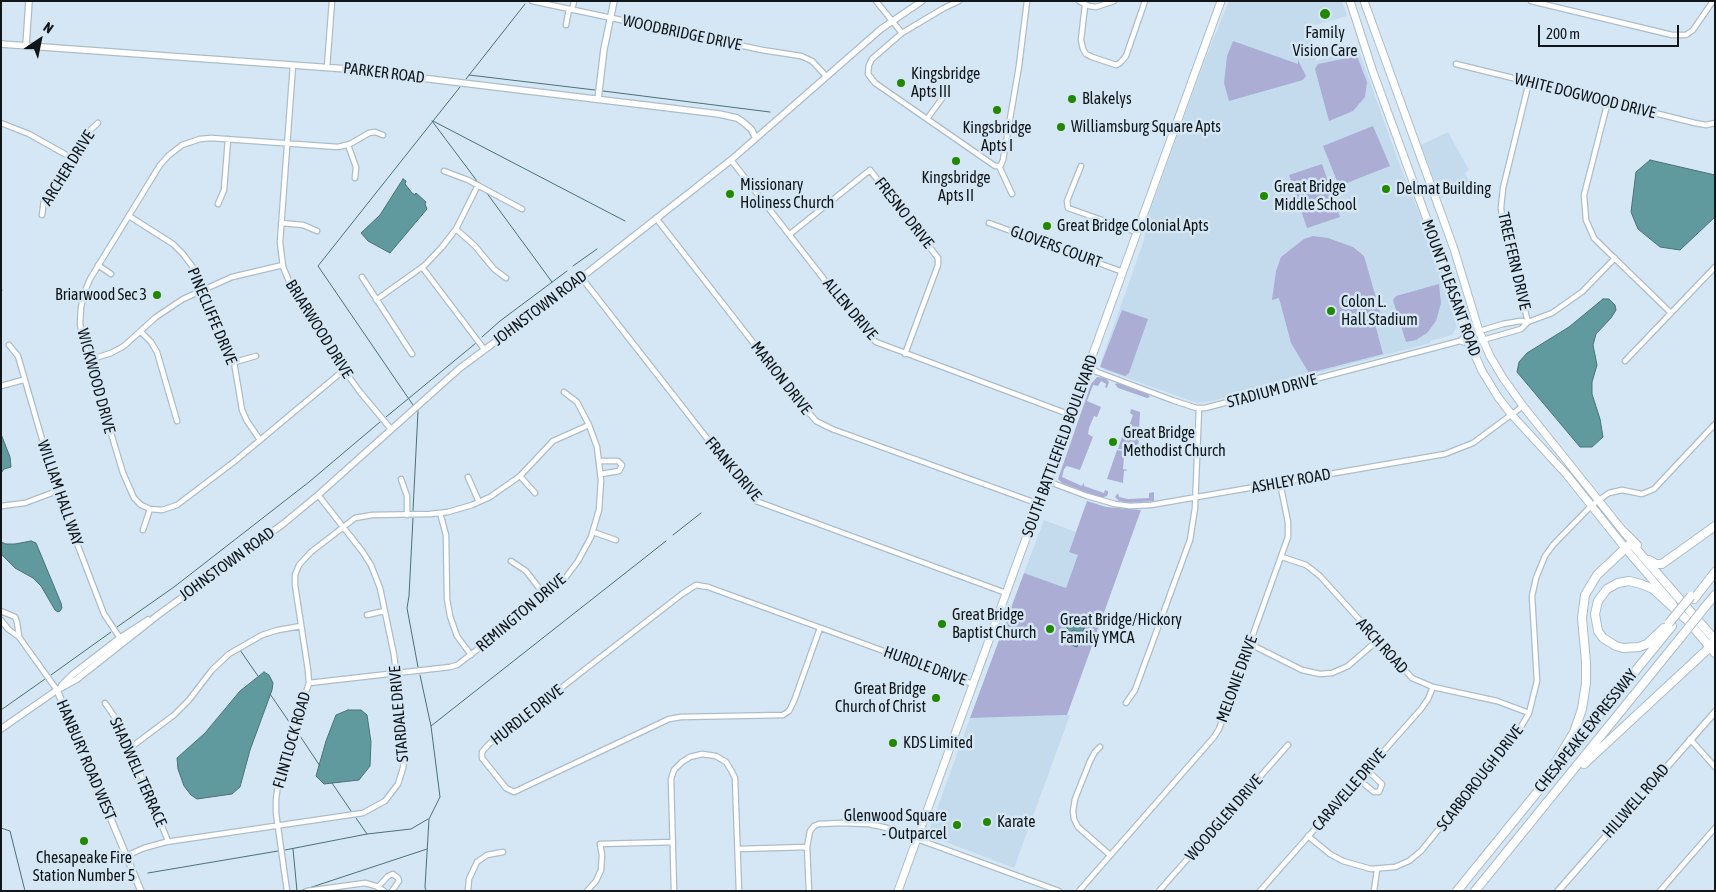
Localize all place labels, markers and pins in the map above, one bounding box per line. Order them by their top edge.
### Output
marker: Family Vision Care [1318,7,1332,21]
place label: Family Vision Care [1293,23,1357,61]
place label: Kingsbridge Apts III [911,64,980,102]
marker: Kingsbridge Apts III [895,77,907,89]
place label: Blakelys [1082,89,1132,109]
marker: Blakelys [1066,93,1078,105]
marker: Kingsbridge Apts I [991,104,1003,116]
place label: Williamsburg Square Apts [1071,117,1221,137]
place label: Kingsbridge Apts I [962,118,1032,156]
marker: Williamsburg Square Apts [1055,121,1067,133]
marker: Kingsbridge Apts II [950,155,962,167]
place label: Kingsbridge Apts II [921,168,991,206]
place label: Missionary Holiness Church [740,175,834,213]
place label: Great Bridge Middle School [1274,177,1357,215]
place label: Delmat Building [1396,179,1491,199]
marker: Delmat Building [1380,183,1392,195]
marker: Missionary Holiness Church [724,188,736,200]
marker: Great Bridge Middle School [1258,190,1270,202]
place label: Great Bridge Colonial Apts [1057,216,1209,236]
marker: Great Bridge Colonial Apts [1041,220,1053,232]
place label: Briarwood Sec 3 [55,285,147,305]
marker: Briarwood Sec 3 [151,289,163,301]
place label: Colon L. Hall Stadium [1341,292,1418,330]
marker: Colon L. Hall Stadium [1325,305,1337,317]
place label: Great Bridge Methodist Church [1123,423,1226,461]
marker: Great Bridge Methodist Church [1107,436,1119,448]
place label: Great Bridge Baptist Church [952,605,1036,643]
place label: Great Bridge/Hickory Family YMCA [1060,610,1182,648]
marker: Great Bridge Baptist Church [936,618,948,630]
marker: Great Bridge/Hickory Family YMCA [1044,623,1056,635]
place label: Great Bridge Church of Christ [835,679,926,717]
marker: Great Bridge Church of Christ [930,692,942,704]
place label: KDS Limited [903,733,973,753]
marker: KDS Limited [887,737,899,749]
place label: Glenwood Square - Outparcel [844,806,947,844]
place label: Karate [997,812,1036,832]
marker: Karate [981,816,993,828]
marker: Glenwood Square - Outparcel [951,819,963,831]
marker: Chesapeake Fire Station Number 5 [78,835,90,847]
place label: Chesapeake Fire Station Number 5 [33,848,135,886]

